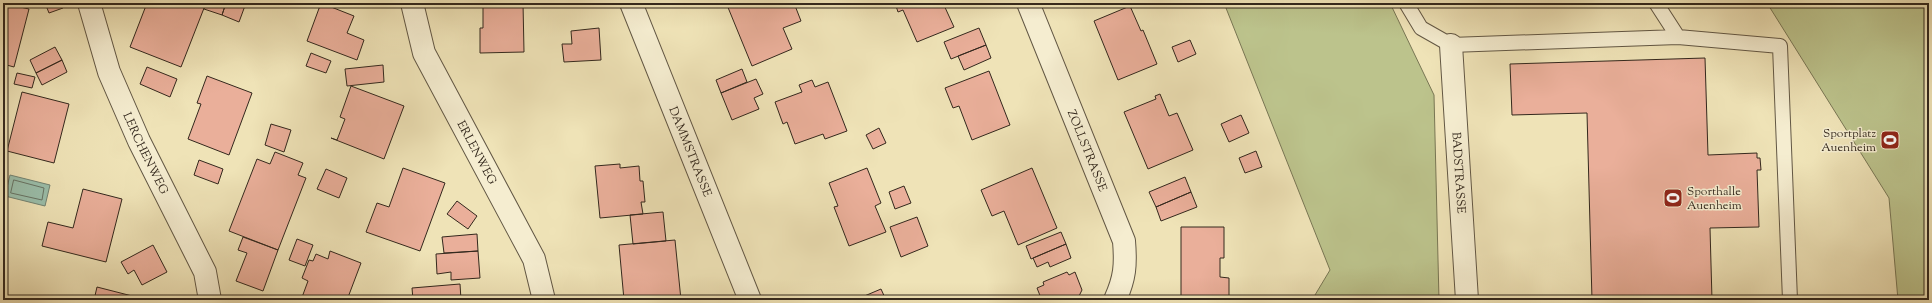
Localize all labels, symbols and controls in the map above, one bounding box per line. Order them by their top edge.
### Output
street label: DAMMSTRASSE [663,104,716,200]
street label: ZOLLSTRASSE [1062,107,1111,195]
street label: LERCHENWEG [118,110,173,198]
street label: ERLENWEG [452,118,501,188]
place label: Sportplatz Auenheim [1821,125,1876,157]
sports icon: Sportplatz Auenheim [1879,129,1901,151]
street label: BADSTRASSE [1446,131,1470,215]
place label: Sporthalle Auenheim [1687,183,1742,215]
sports icon: Sporthalle Auenheim [1662,187,1684,209]

